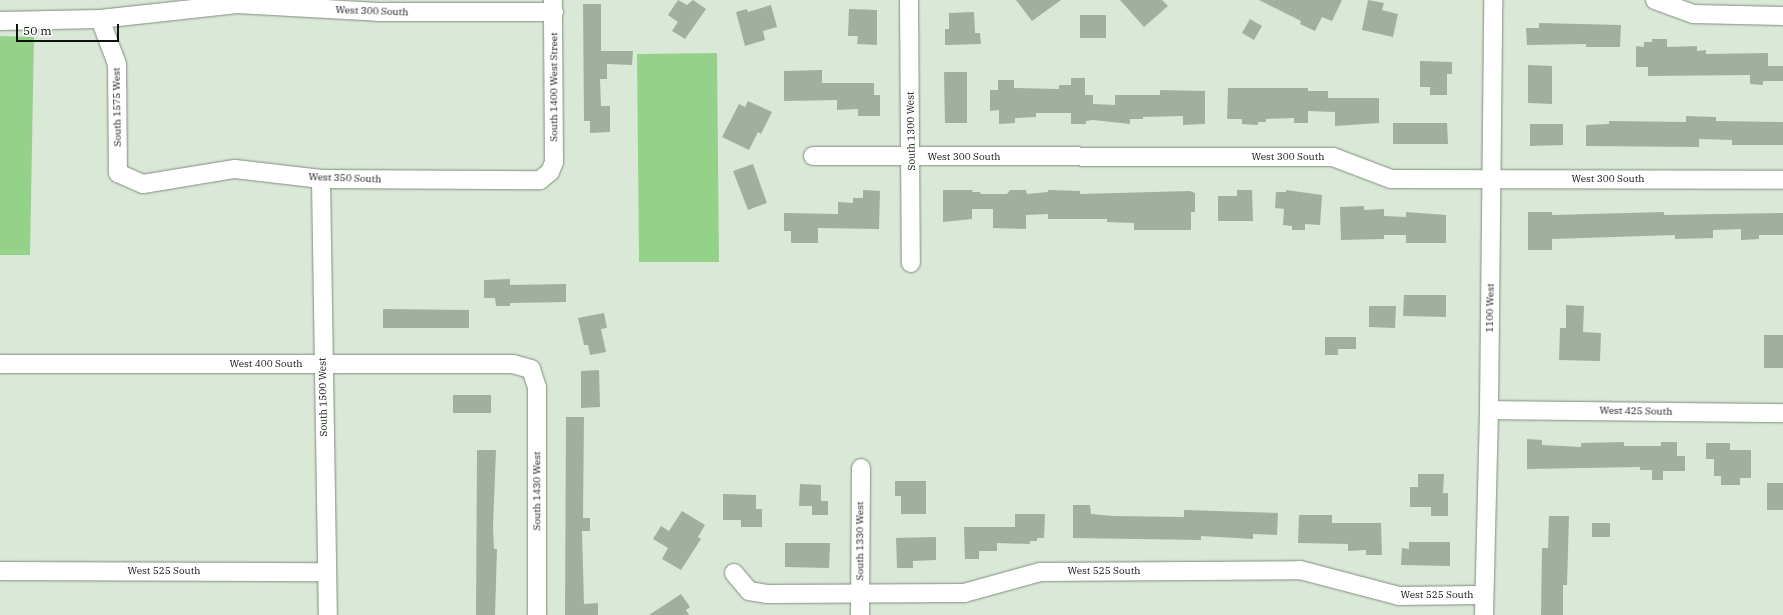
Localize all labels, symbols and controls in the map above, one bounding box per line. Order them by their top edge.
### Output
street label: West 300 South [335,4,409,18]
scale bar [18,16,121,42]
text: 50 m [23,23,52,38]
street label: South 1400 West Street [548,32,560,142]
street label: South 1575 West [110,67,124,147]
street label: South 1300 West [904,91,918,171]
street label: West 300 South [927,151,1001,163]
street label: West 300 South [1251,151,1325,163]
street label: West 350 South [308,171,382,185]
street label: West 300 South [1571,173,1645,185]
street label: 1100 West [1484,283,1496,333]
street label: South 1500 West [316,357,330,437]
street label: West 400 South [229,358,303,370]
street label: West 425 South [1599,404,1673,418]
street label: South 1430 West [531,451,543,531]
street label: South 1330 West [854,501,866,581]
street label: West 525 South [127,565,201,577]
street label: West 525 South [1067,565,1141,577]
street label: West 525 South [1400,589,1474,601]

